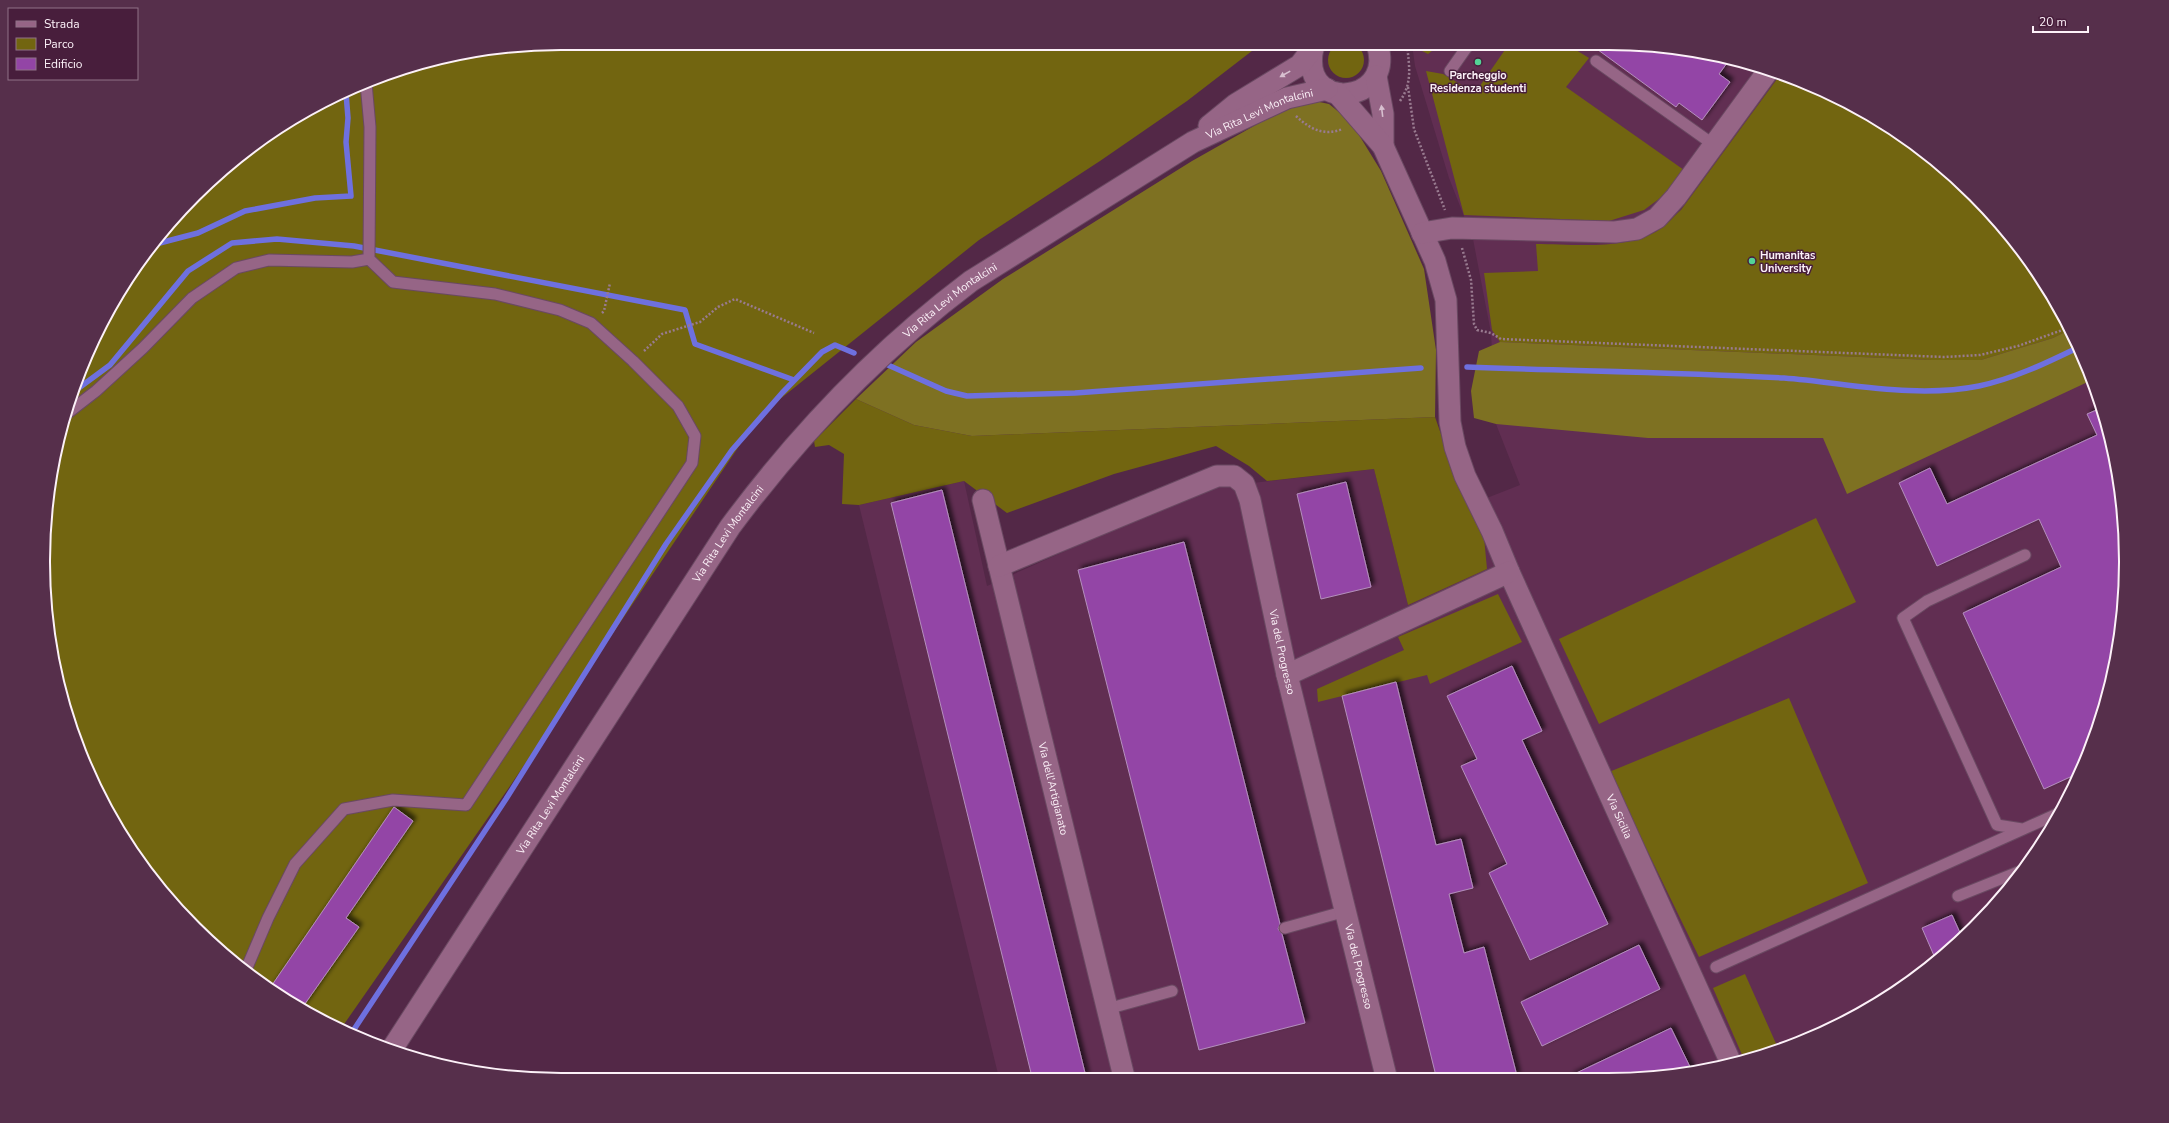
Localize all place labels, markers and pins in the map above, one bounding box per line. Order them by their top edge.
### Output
marker: Parcheggio Residenza studenti [1473,57,1483,67]
place label: Parcheggio Residenza studenti [1430,68,1526,96]
place label: Humanitas University [1760,248,1815,276]
marker: Humanitas University [1747,256,1757,266]

